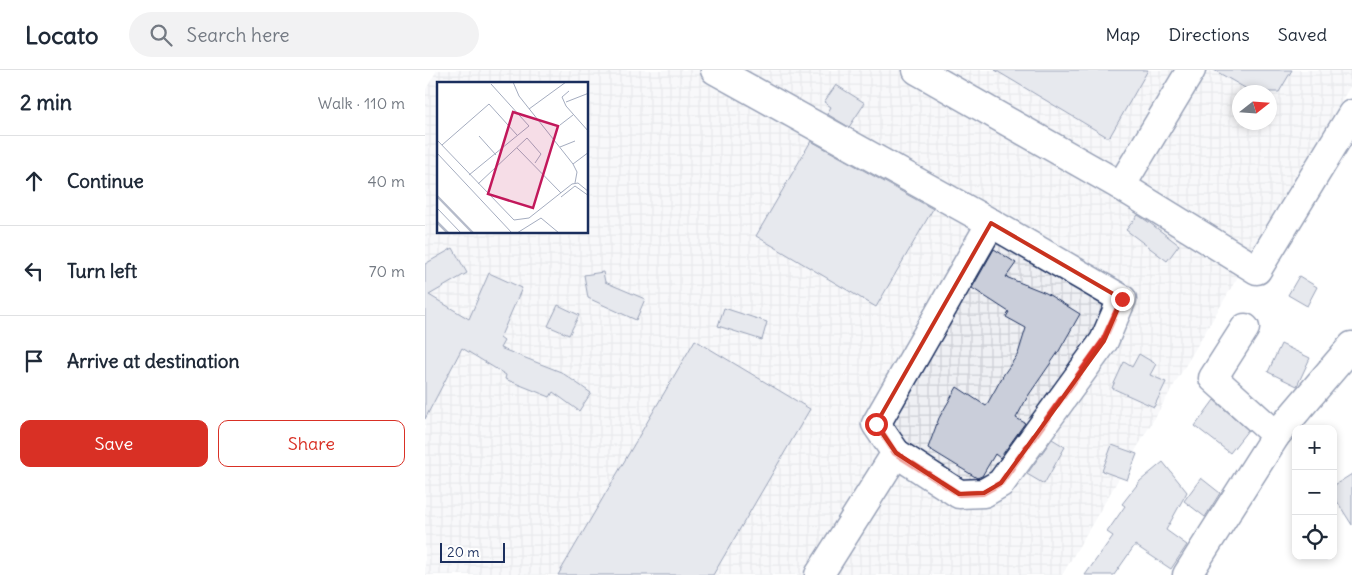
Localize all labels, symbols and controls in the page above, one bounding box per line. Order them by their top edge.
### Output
search box [129,12,479,57]
text: Locato [25,20,99,50]
icon: search [147,21,175,49]
text: Search here [187,23,290,47]
text: Map [1105,23,1140,46]
text: Directions [1168,23,1250,46]
text: Saved [1278,23,1327,46]
inset map [437,82,589,234]
north arrow [1232,85,1277,130]
text: 2 min [20,89,72,116]
text: Walk · 110 m [318,93,405,113]
icon: ahead [20,167,48,195]
text: Continue [67,169,144,193]
text: 40 m [367,171,405,191]
icon: left [20,257,48,285]
text: Turn left [67,259,137,283]
text: 70 m [369,261,405,281]
route end [1111,288,1134,311]
icon: arrive [20,347,48,375]
text: Arrive at destination [67,349,240,373]
route start [865,413,888,436]
button: Save [20,420,208,467]
button: Share [218,420,405,467]
map controls [1292,425,1337,560]
button: + [1292,425,1337,470]
button: − [1292,470,1337,515]
button: locate [1292,515,1337,560]
scale bar [440,540,505,563]
text: 20 m [447,543,480,561]

